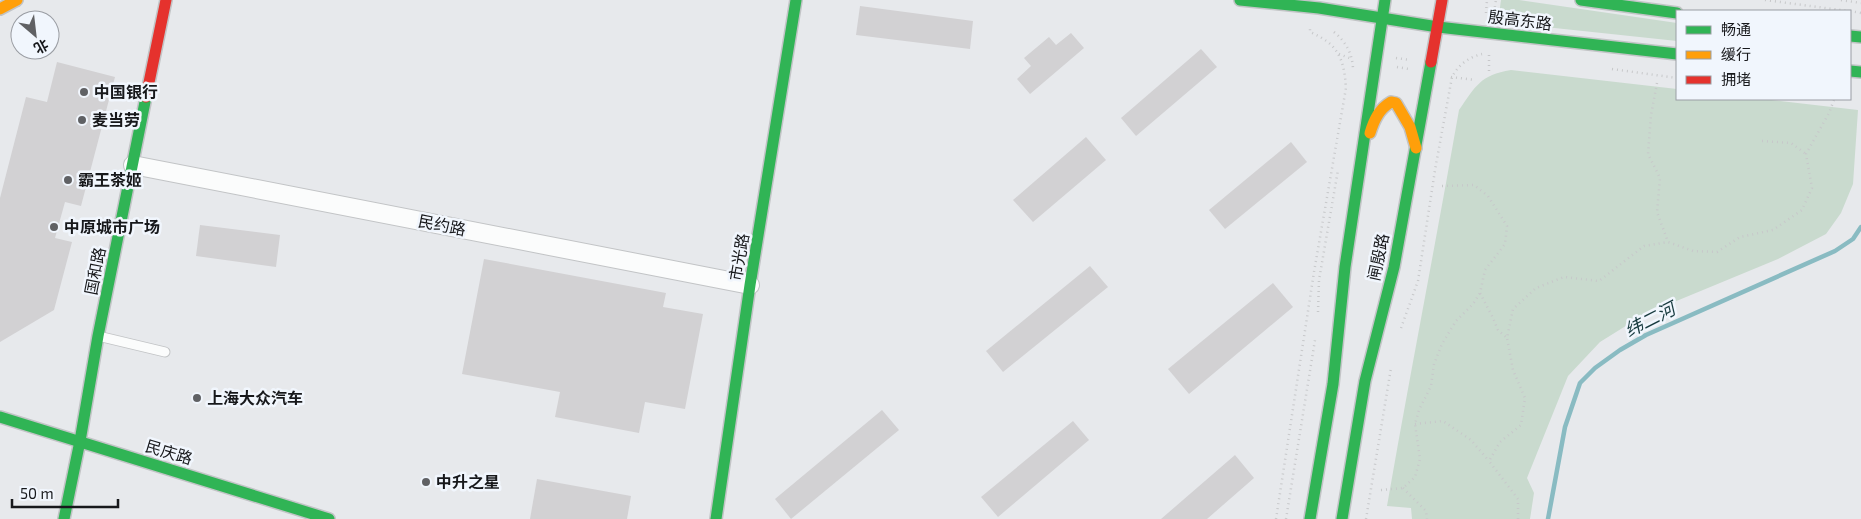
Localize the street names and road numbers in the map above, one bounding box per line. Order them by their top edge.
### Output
street label: 殷高东路 [1487,6,1553,33]
street label: 民约路 [417,211,467,238]
street label: 闸殷路 [1363,231,1392,282]
street label: 市光路 [725,232,752,282]
street label: 国和路 [81,246,108,296]
street label: 民庆路 [143,435,195,468]

